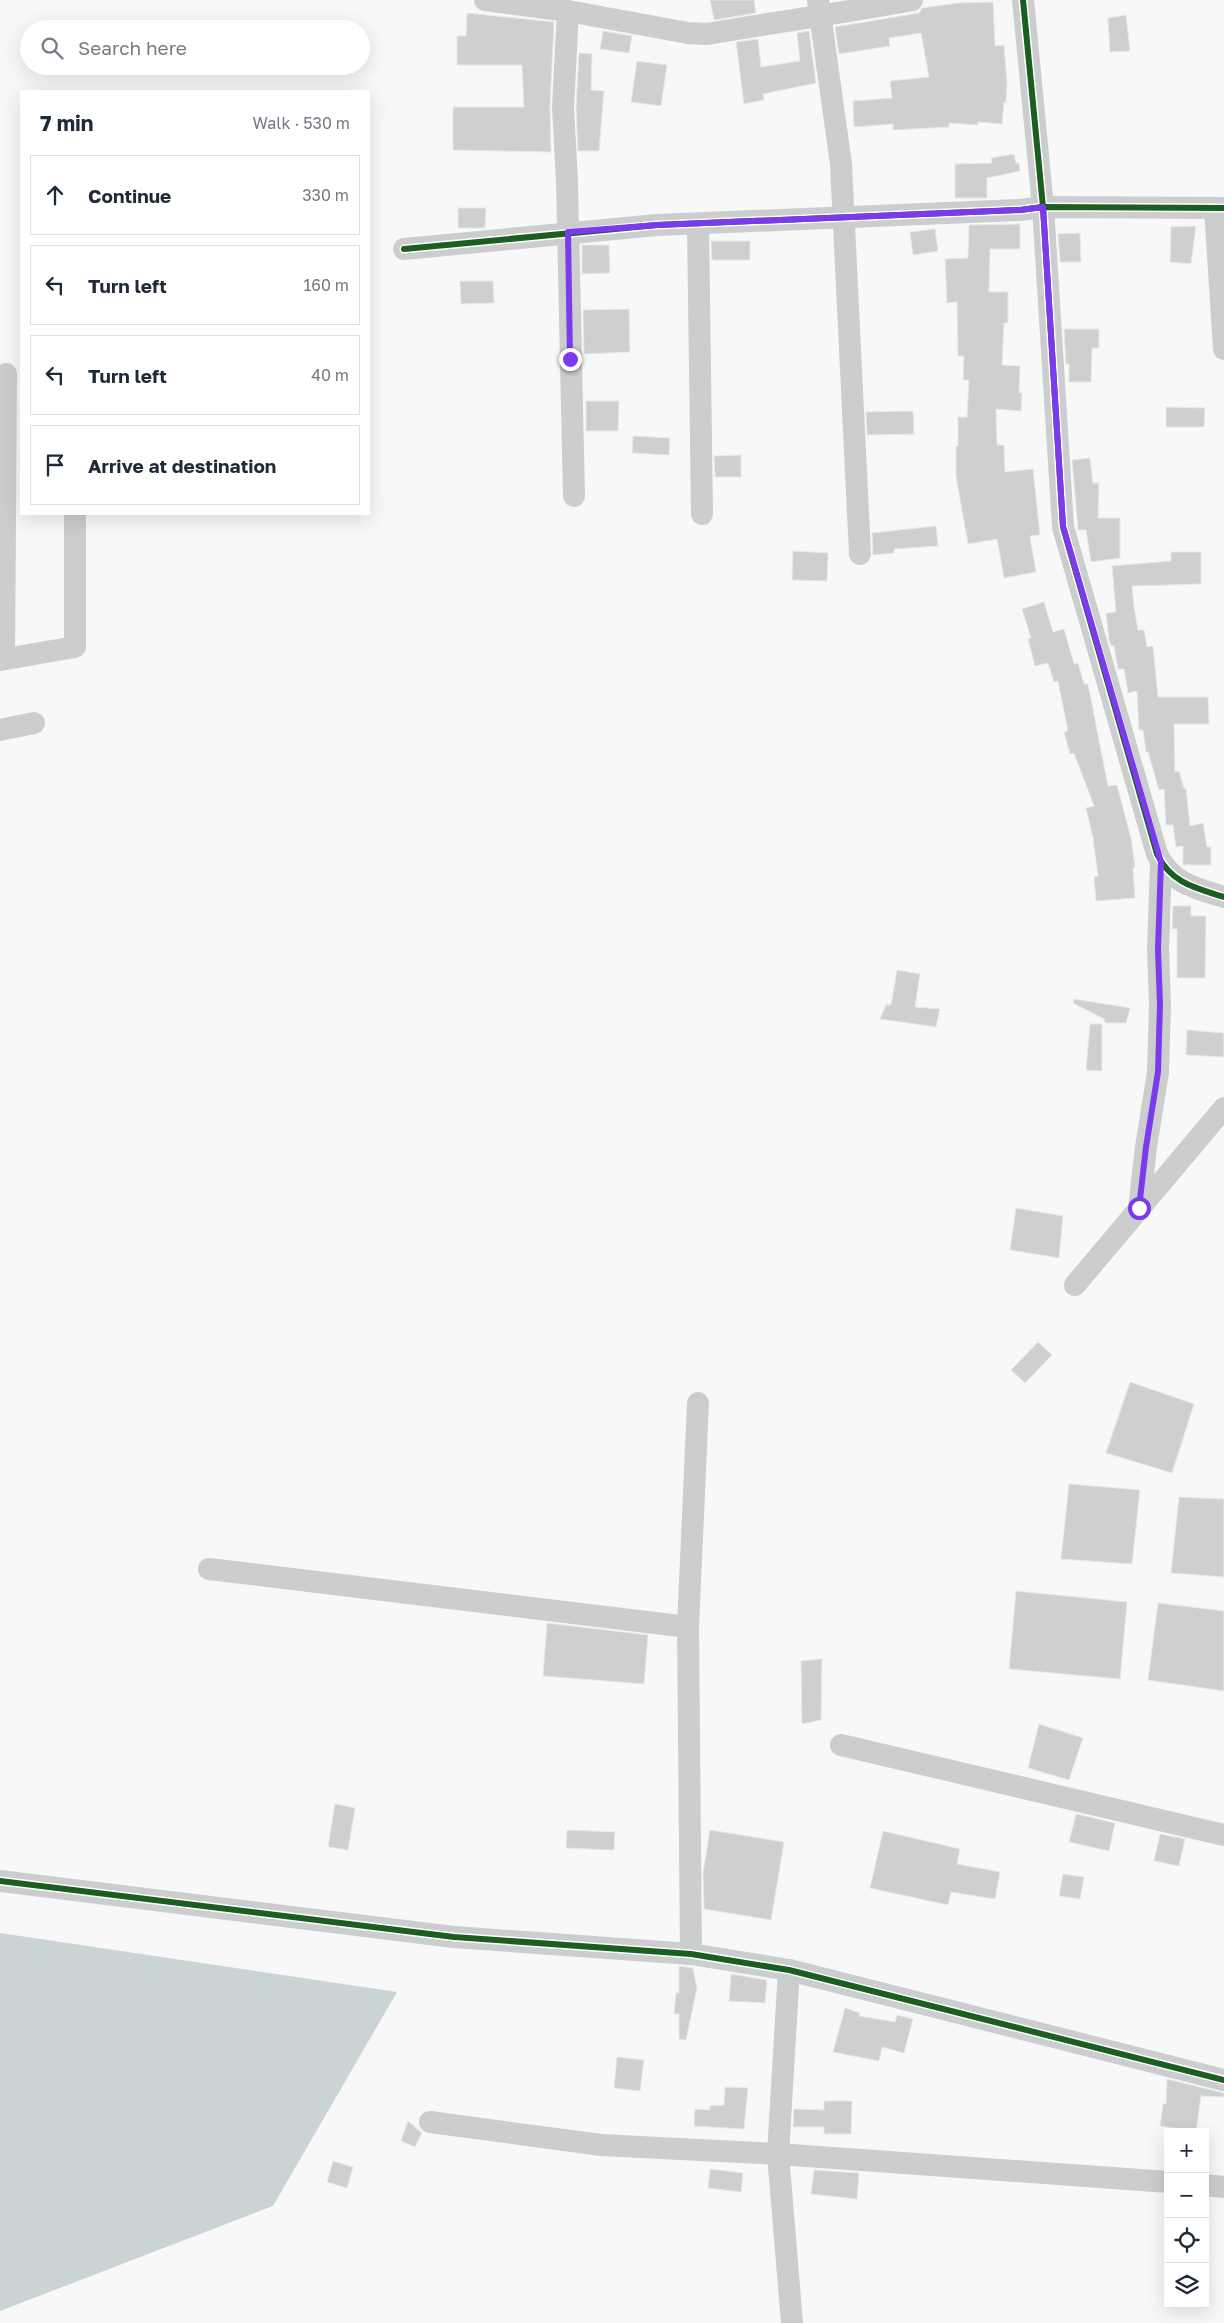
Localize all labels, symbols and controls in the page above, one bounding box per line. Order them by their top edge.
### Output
search box [20,20,370,75]
icon: search [38,34,66,62]
text: Search here [78,36,187,59]
text: 7 min [40,110,94,136]
text: Walk · 530 m [253,113,350,133]
icon: ahead [41,181,69,209]
text: Continue [88,184,171,207]
text: 330 m [302,185,349,205]
icon: left [41,271,69,299]
text: Turn left [88,274,167,297]
text: 160 m [303,275,349,295]
route end [559,348,582,371]
icon: left [41,361,69,389]
text: Turn left [88,364,167,387]
text: 40 m [311,365,349,385]
icon: arrive [41,451,69,479]
text: Arrive at destination [88,454,276,477]
route start [1128,1197,1151,1220]
map controls [1164,2128,1209,2308]
button: + [1164,2128,1209,2173]
button: − [1164,2173,1209,2218]
button: locate [1164,2218,1209,2263]
button: layers [1164,2263,1209,2308]

